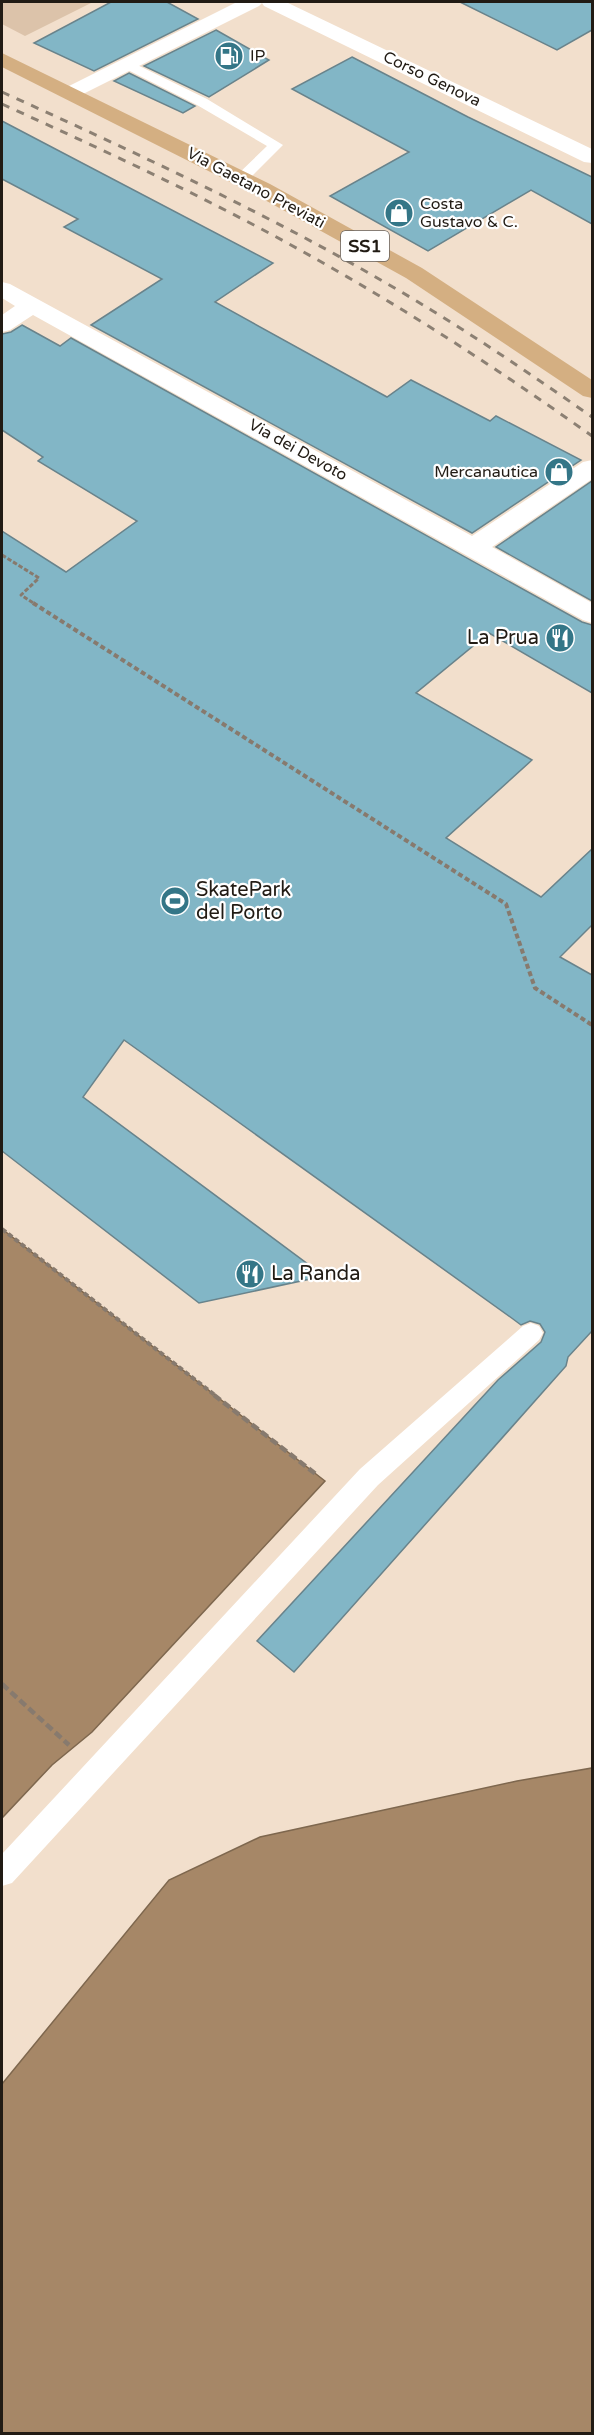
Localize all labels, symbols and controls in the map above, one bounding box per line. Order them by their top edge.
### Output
fuel station icon: IP [213,40,245,72]
place label: IP [250,46,266,66]
street label: Corso Genova [380,47,484,111]
street label: Via Gaetano Previati [183,143,329,233]
place label: Costa Gustavo & C. [420,194,518,232]
shop icon: Costa Gustavo & C. [383,197,415,229]
road number: SS1 [341,231,389,261]
street label: Via dei Devoto [245,415,351,485]
shop icon: Mercanautica [543,456,575,488]
place label: Mercanautica [434,462,538,482]
restaurant icon: La Prua [544,622,576,654]
place label: La Prua [467,626,539,650]
place label: SkatePark del Porto [196,878,291,925]
sports icon: SkatePark del Porto [159,885,191,917]
restaurant icon: La Randa [234,1258,266,1290]
place label: La Randa [271,1262,360,1286]

